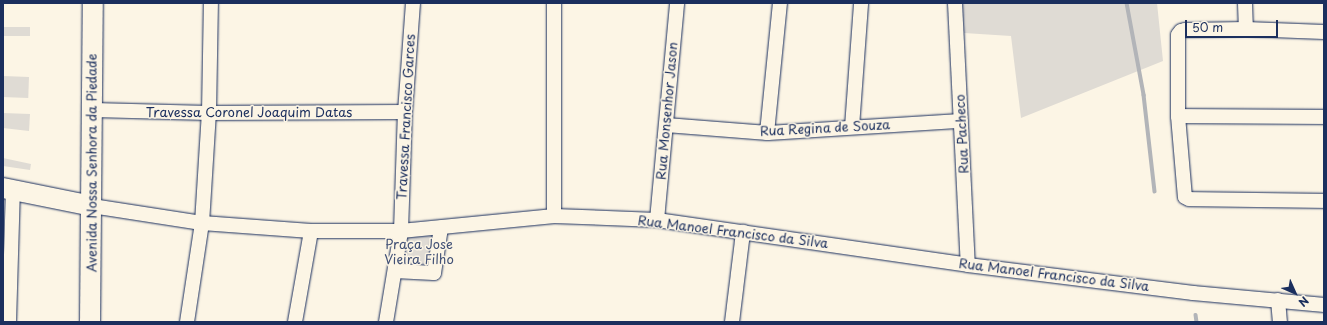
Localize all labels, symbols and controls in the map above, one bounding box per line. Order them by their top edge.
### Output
scale bar [1187,12,1280,38]
text: 50 m [1192,18,1223,36]
street label: Travessa Francisco Garces [394,33,418,201]
street label: Rua Monsenhor Jason [653,41,681,181]
street label: Avenida Nossa Senhora da Piedade [84,54,100,272]
street label: Rua Pacheco [952,94,972,174]
street label: Travessa Coronel Joaquim Datas [145,104,353,120]
street label: Rua Regina de Souza [759,117,891,139]
street label: Rua Manoel Francisco da Silva [636,212,830,252]
park label: Praça Jose Vieira Filho [384,237,454,268]
street label: Rua Manoel Francisco da Silva [957,255,1151,295]
north arrow [1275,273,1315,313]
text: N [1295,293,1313,311]

